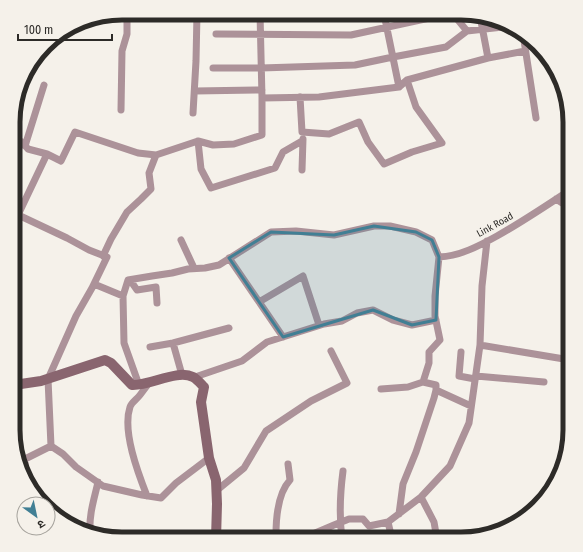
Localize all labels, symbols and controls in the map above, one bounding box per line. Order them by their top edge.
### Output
scale bar [18,16,112,42]
text: 100 m [24,23,53,37]
street label: Link Road [475,210,515,240]
north arrow [16,496,56,536]
text: उ [34,517,47,531]

